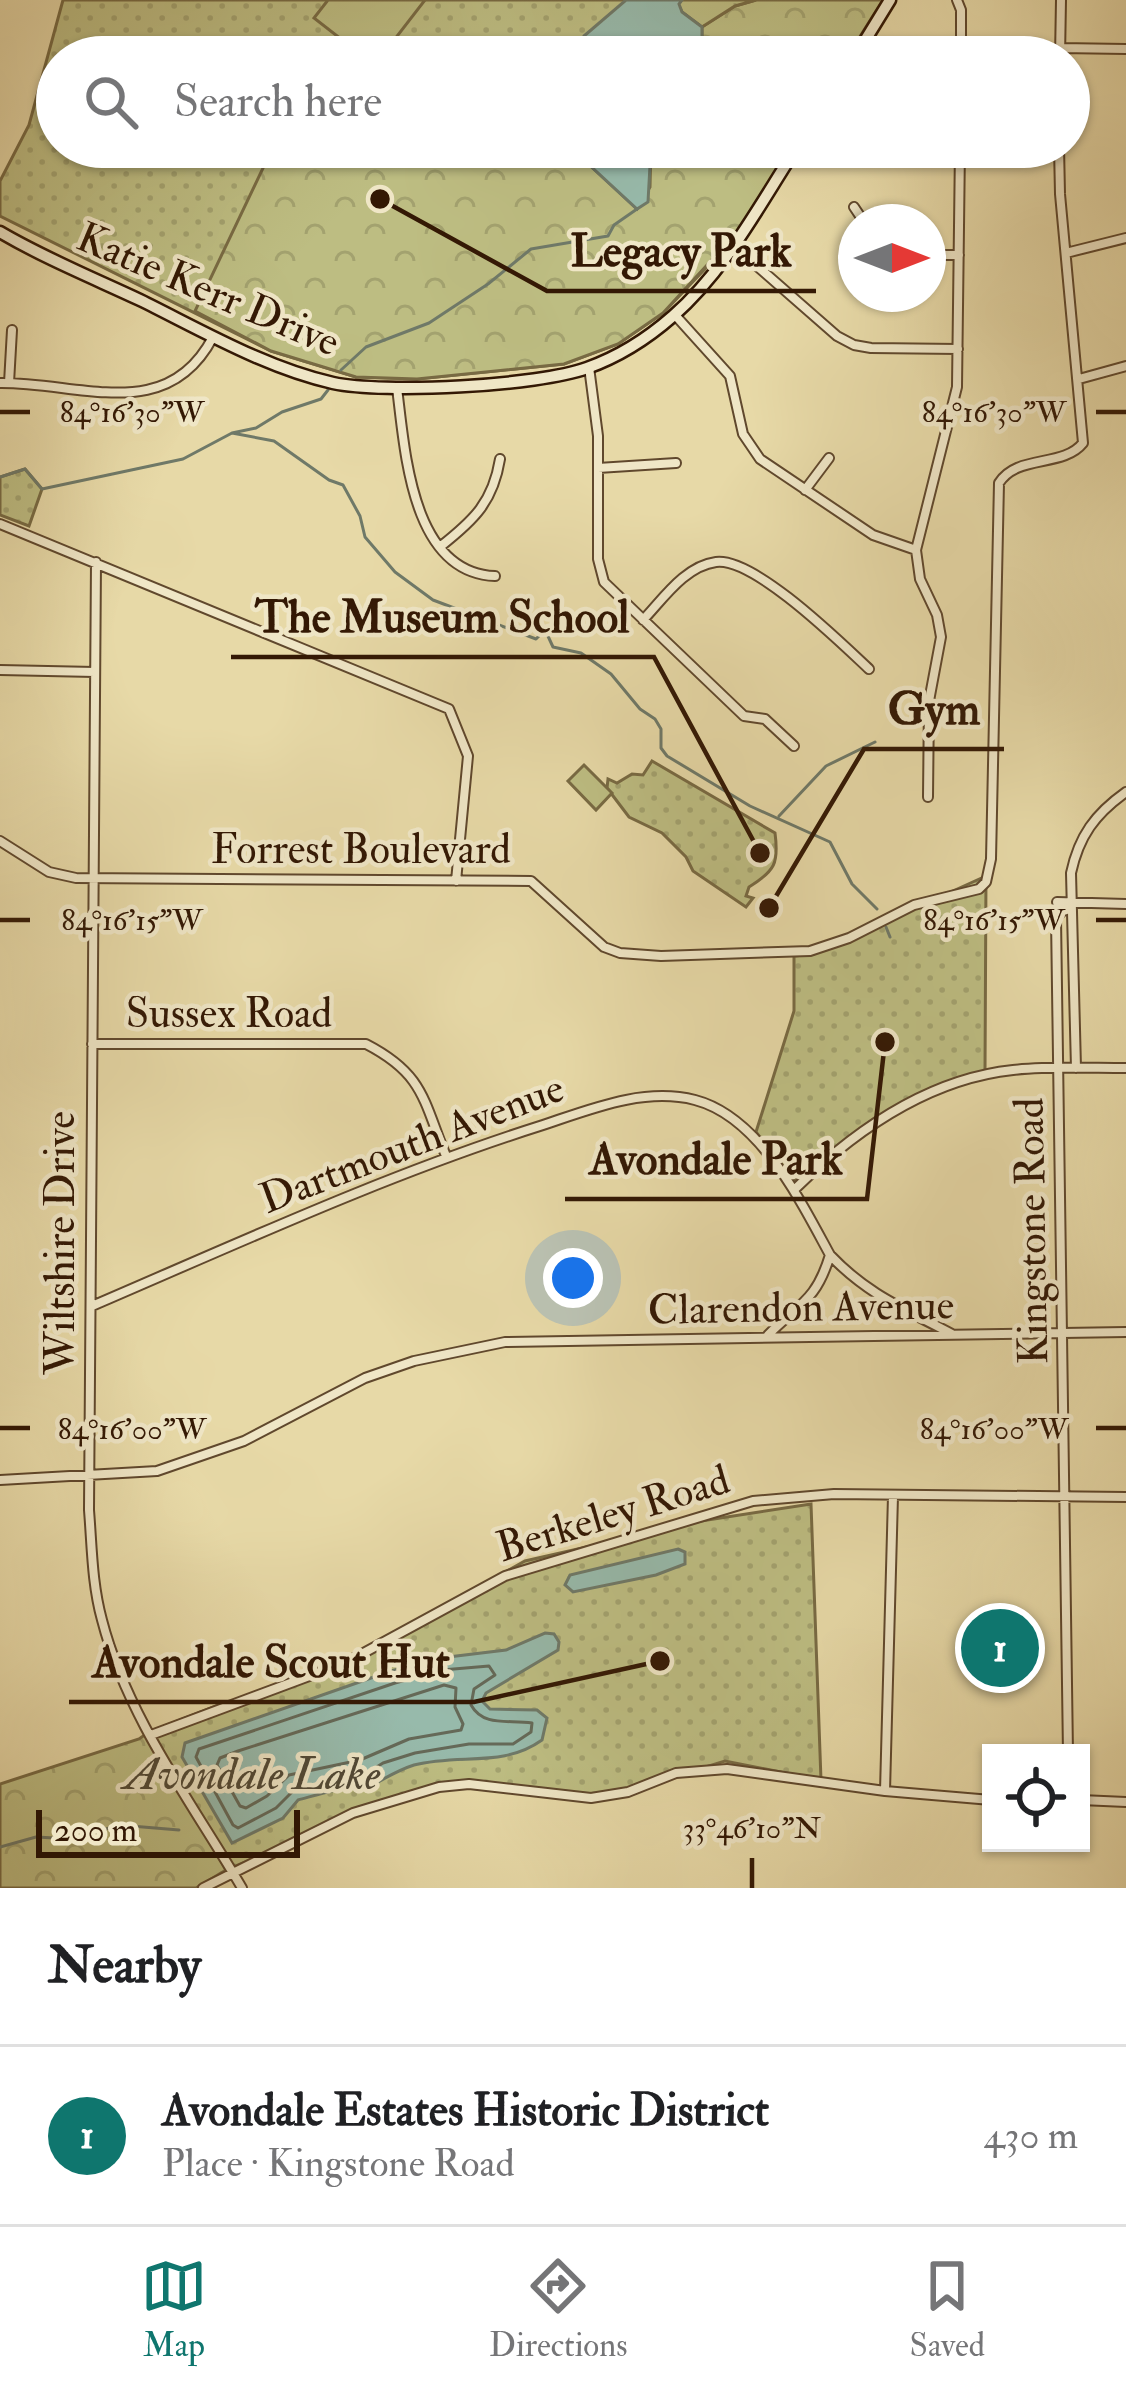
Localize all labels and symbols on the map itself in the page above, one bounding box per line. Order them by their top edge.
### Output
north arrow [838,204,946,312]
callout: Legacy Park [547,210,816,291]
street label: Katie Kerr Drive [69,211,347,369]
text: Legacy Park [570,224,792,280]
text: 84°16'30"W [60,394,206,431]
text: 84°16'30"W [922,394,1068,431]
callout: The Museum School [231,576,654,657]
text: The Museum School [254,590,630,646]
callout: Gym [864,668,1004,749]
text: Gym [888,682,980,738]
street label: Forrest Boulevard [211,824,511,876]
text: 84°16'15"W [61,902,204,939]
text: 84°16'15"W [923,902,1066,939]
street label: Sussex Road [126,988,333,1040]
street label: Dartmouth Avenue [253,1062,571,1226]
street label: Kingstone Road [1004,1097,1060,1365]
street label: Wiltshire Drive [35,1111,87,1376]
callout: Avondale Park [565,1118,867,1199]
text: Avondale Park [587,1132,843,1188]
your location [543,1248,603,1308]
street label: Clarendon Avenue [647,1279,955,1337]
text: 84°16'00"W [58,1411,208,1448]
text: 84°16'00"W [920,1411,1070,1448]
street label: Berkeley Road [490,1454,736,1574]
pin: 1 [961,1603,1039,1693]
callout: Avondale Scout Hut [69,1621,474,1702]
text: Avondale Scout Hut [90,1635,450,1691]
water label: Avondale Lake [120,1747,381,1803]
scale bar [36,1804,300,1857]
text: 33°46'10"N [683,1810,821,1847]

